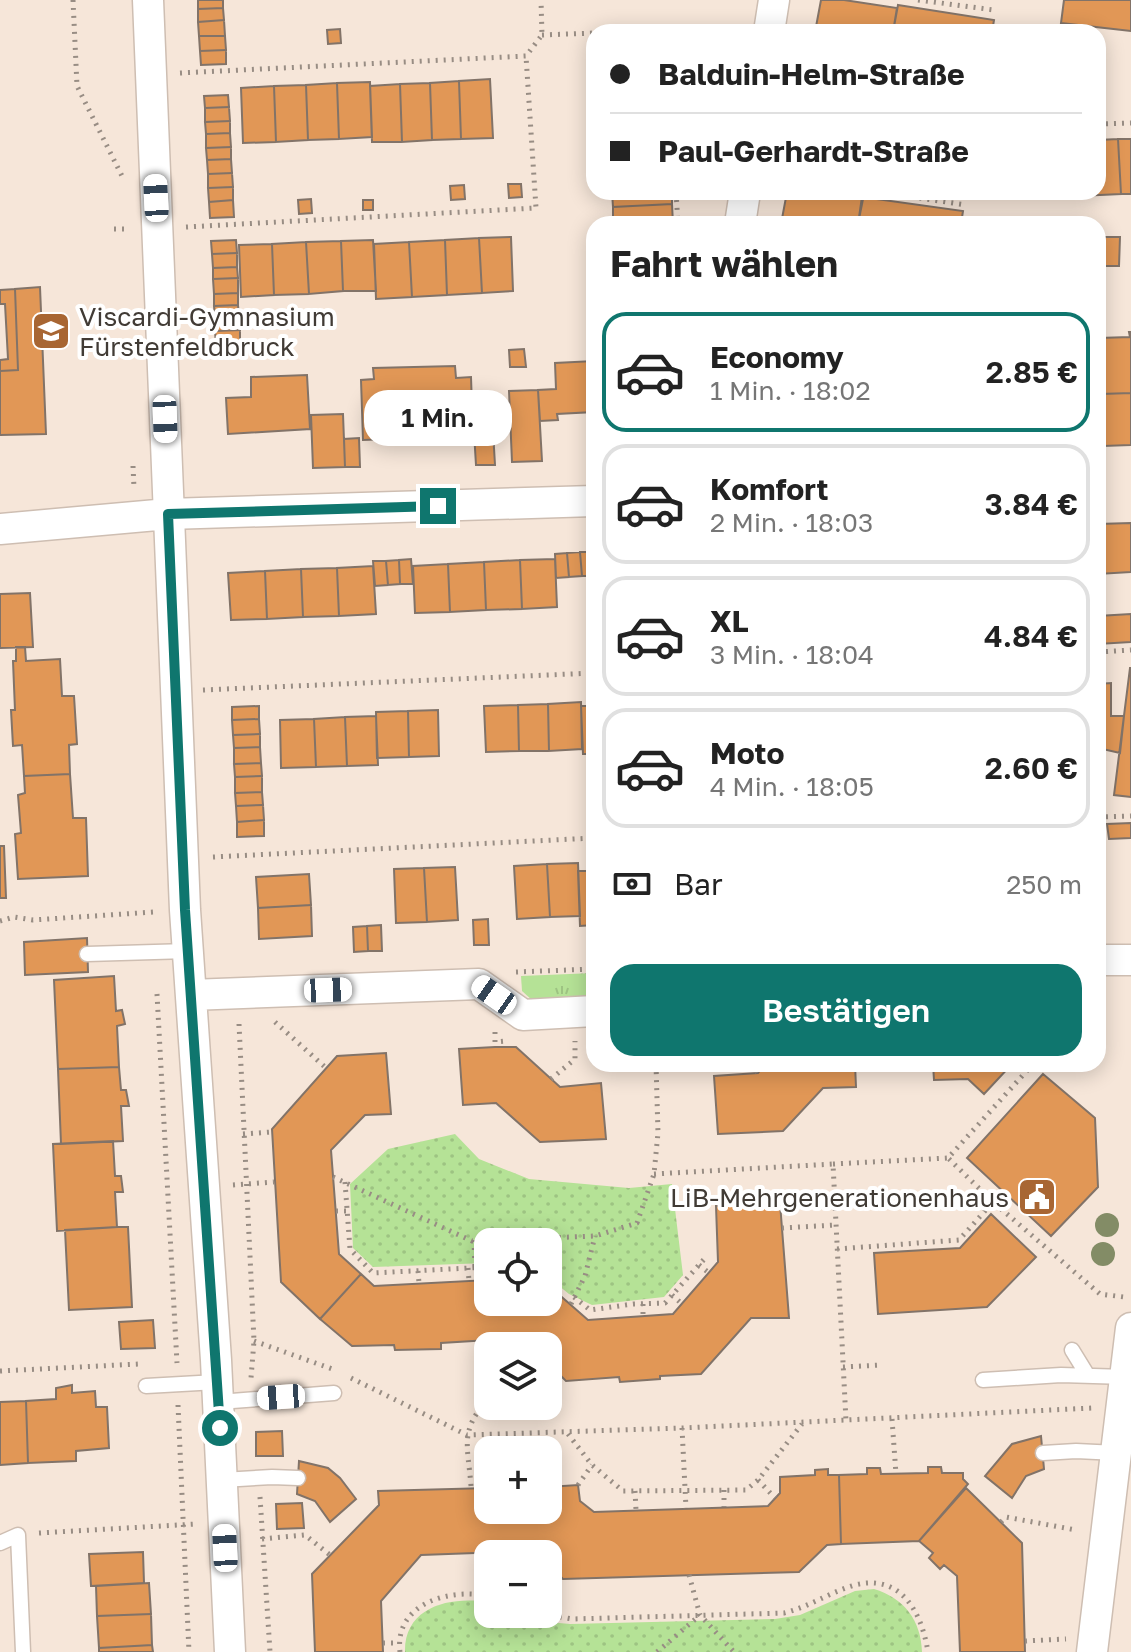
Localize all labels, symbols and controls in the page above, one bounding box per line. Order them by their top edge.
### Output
text: Balduin-Helm-Straße [658,56,965,92]
text: Paul-Gerhardt-Straße [658,133,969,169]
car [143,173,169,223]
text: Fahrt wählen [610,242,838,285]
place label: Viscardi-Gymnasium Fürstenfeldbruck [79,301,335,362]
school or university icon: Viscardi-Gymnasium Fürstenfeldbruck [30,310,72,352]
icon: car [614,336,686,408]
text: Economy [710,339,844,375]
text: 2.85 € [986,354,1078,390]
text: 1 Min. · 18:02 [710,375,871,406]
callout: 1 Min. [364,390,512,446]
car [152,395,178,443]
text: 1 Min. [401,402,475,433]
icon: car [614,468,686,540]
text: Komfort [710,471,829,507]
text: 3.84 € [985,486,1078,522]
route end [420,488,456,524]
text: 2 Min. · 18:03 [710,507,873,538]
icon: car [614,600,686,672]
text: XL [710,603,749,639]
text: 4.84 € [984,618,1078,654]
text: 3 Min. · 18:04 [710,639,874,670]
icon: car [614,732,686,804]
text: Moto [710,735,785,771]
text: 2.60 € [985,750,1078,786]
text: 4 Min. · 18:05 [710,771,874,802]
icon: cash [610,862,654,906]
text: Bar [674,866,723,902]
text: 250 m [1006,869,1082,900]
button: Bestätigen [610,964,1082,1056]
car [467,971,521,1019]
car [304,977,352,1003]
public building icon: LiB-Mehrgenerationenhaus [1016,1176,1058,1218]
place label: LiB-Mehrgenerationenhaus [670,1182,1009,1213]
map controls [474,1228,562,1628]
button: locate [474,1228,562,1316]
button: layers [474,1332,562,1420]
car [256,1383,306,1411]
route start [202,1410,238,1446]
button: + [474,1436,562,1524]
car [212,1523,238,1573]
button: − [474,1540,562,1628]

